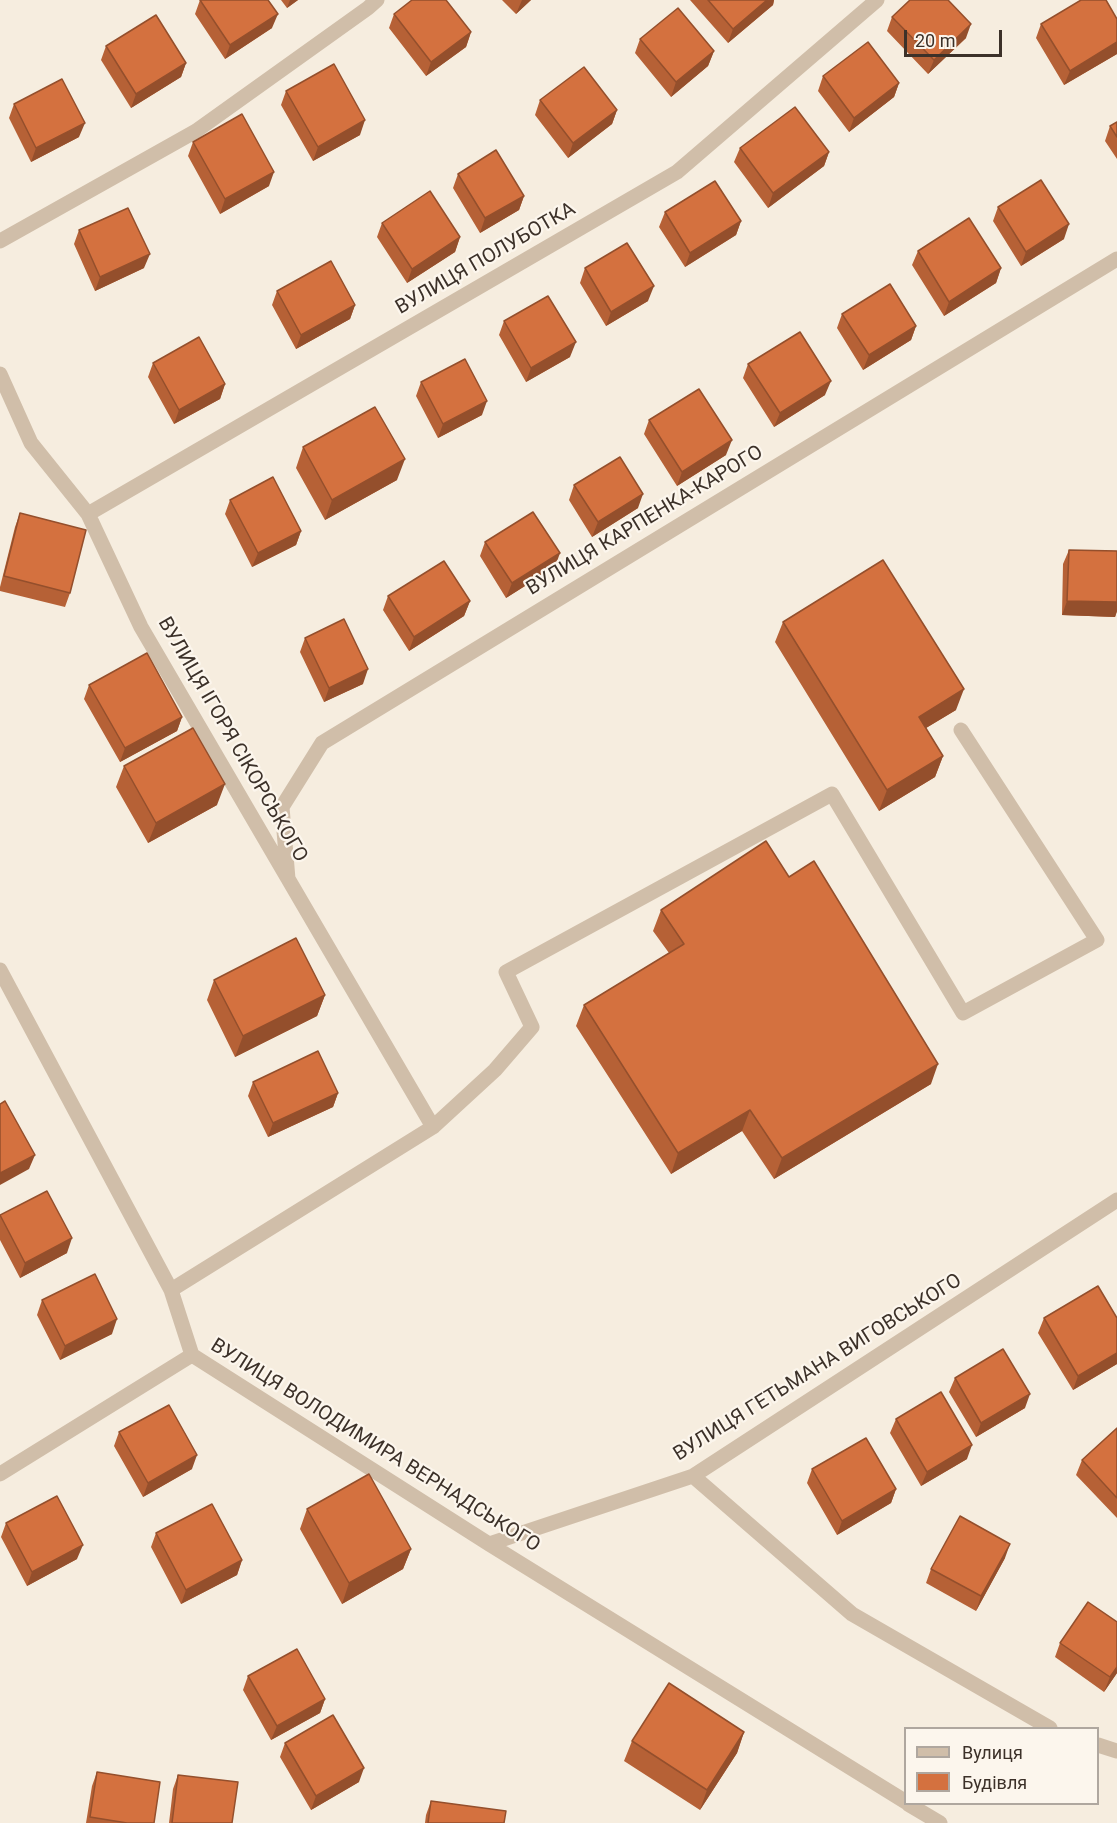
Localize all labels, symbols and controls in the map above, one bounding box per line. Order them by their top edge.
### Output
scale bar [907,18,1004,56]
text: 20 m [915,30,955,51]
street label: ВУЛИЦЯ ПОЛУБОТКА [392,198,580,320]
street label: ВУЛИЦЯ КАРПЕНКА-КАРОГО [522,441,768,601]
street label: ВУЛИЦЯ ІГОРЯ СІКОРСЬКОГО [152,613,312,867]
street label: ВУЛИЦЯ ГЕТЬМАНА ВИГОВСЬКОГО [670,1269,966,1467]
street label: ВУЛИЦЯ ВОЛОДИМИРА ВЕРНАДСЬКОГО [206,1334,544,1558]
legend [904,1727,1099,1805]
text: Вулиця [962,1742,1023,1763]
text: Будівля [962,1772,1027,1793]

